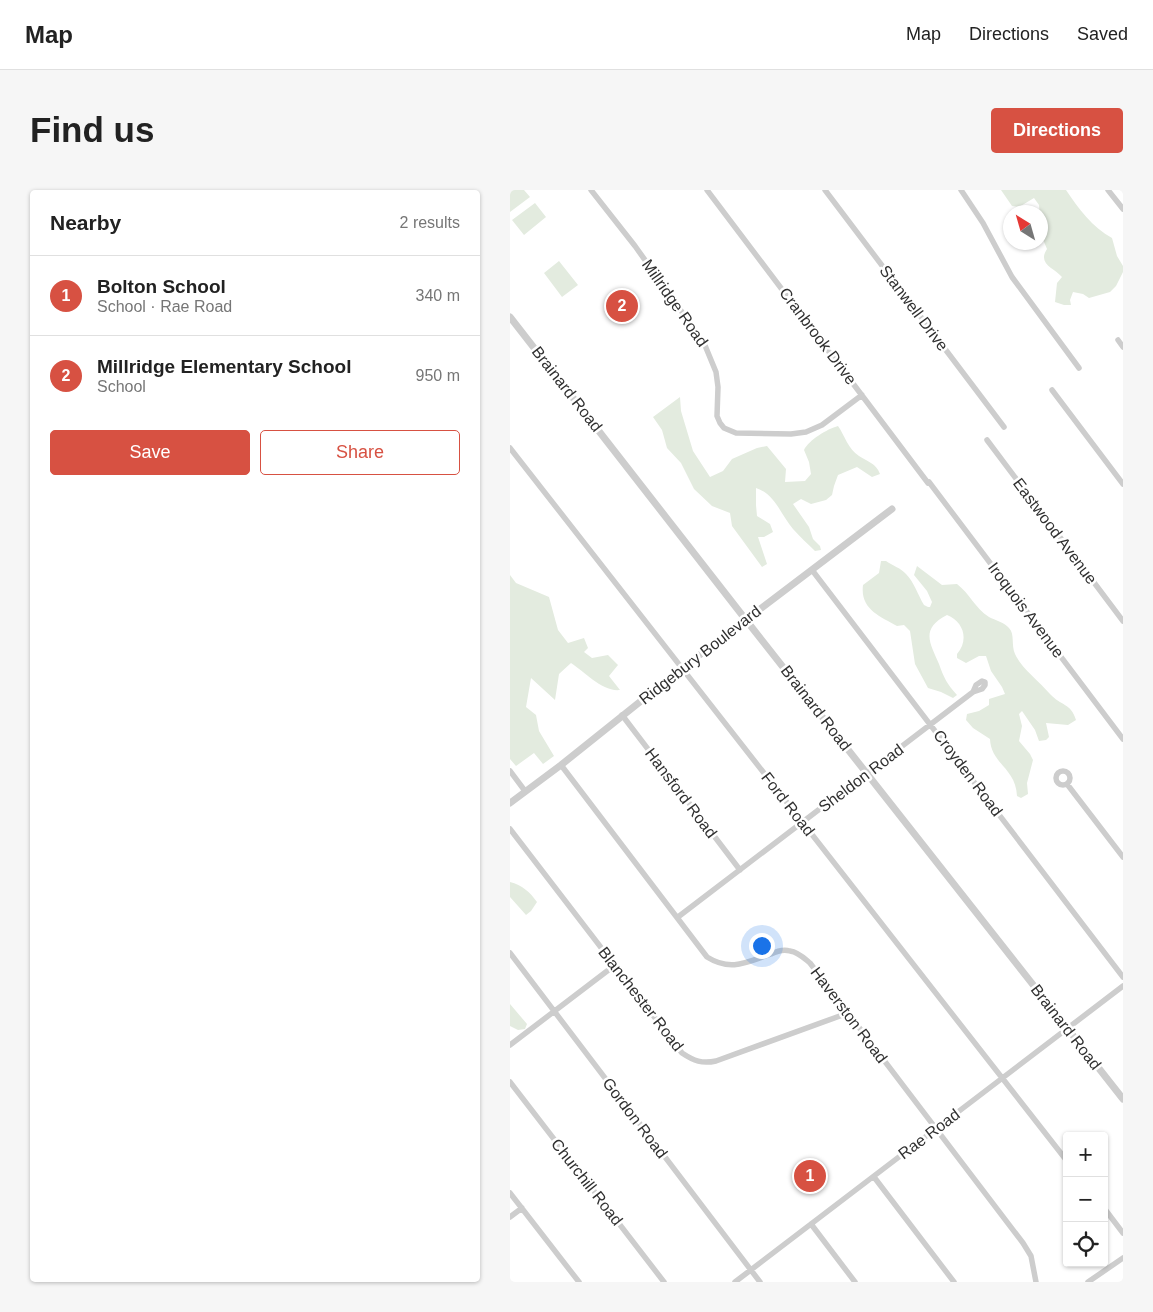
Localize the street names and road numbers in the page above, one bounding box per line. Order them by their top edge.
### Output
street label: Millridge Road [639,256,711,350]
street label: Stanwell Drive [876,262,952,354]
street label: Cranbrook Drive [776,284,860,388]
street label: Brainard Road [529,343,605,435]
street label: Eastwood Avenue [1010,475,1100,587]
street label: Iroquois Avenue [985,559,1067,661]
street label: Ridgebury Boulevard [636,602,764,708]
street label: Brainard Road [778,662,854,754]
street label: Croyden Road [930,727,1006,819]
street label: Sheldon Road [815,741,907,815]
street label: Hansford Road [642,745,720,841]
street label: Ford Road [758,769,818,839]
street label: Blanchester Road [595,944,687,1054]
street label: Haverston Road [807,964,891,1066]
street label: Brainard Road [1028,981,1104,1073]
street label: Gordon Road [599,1075,671,1161]
street label: Rae Road [895,1106,963,1162]
street label: Churchill Road [548,1135,626,1229]

